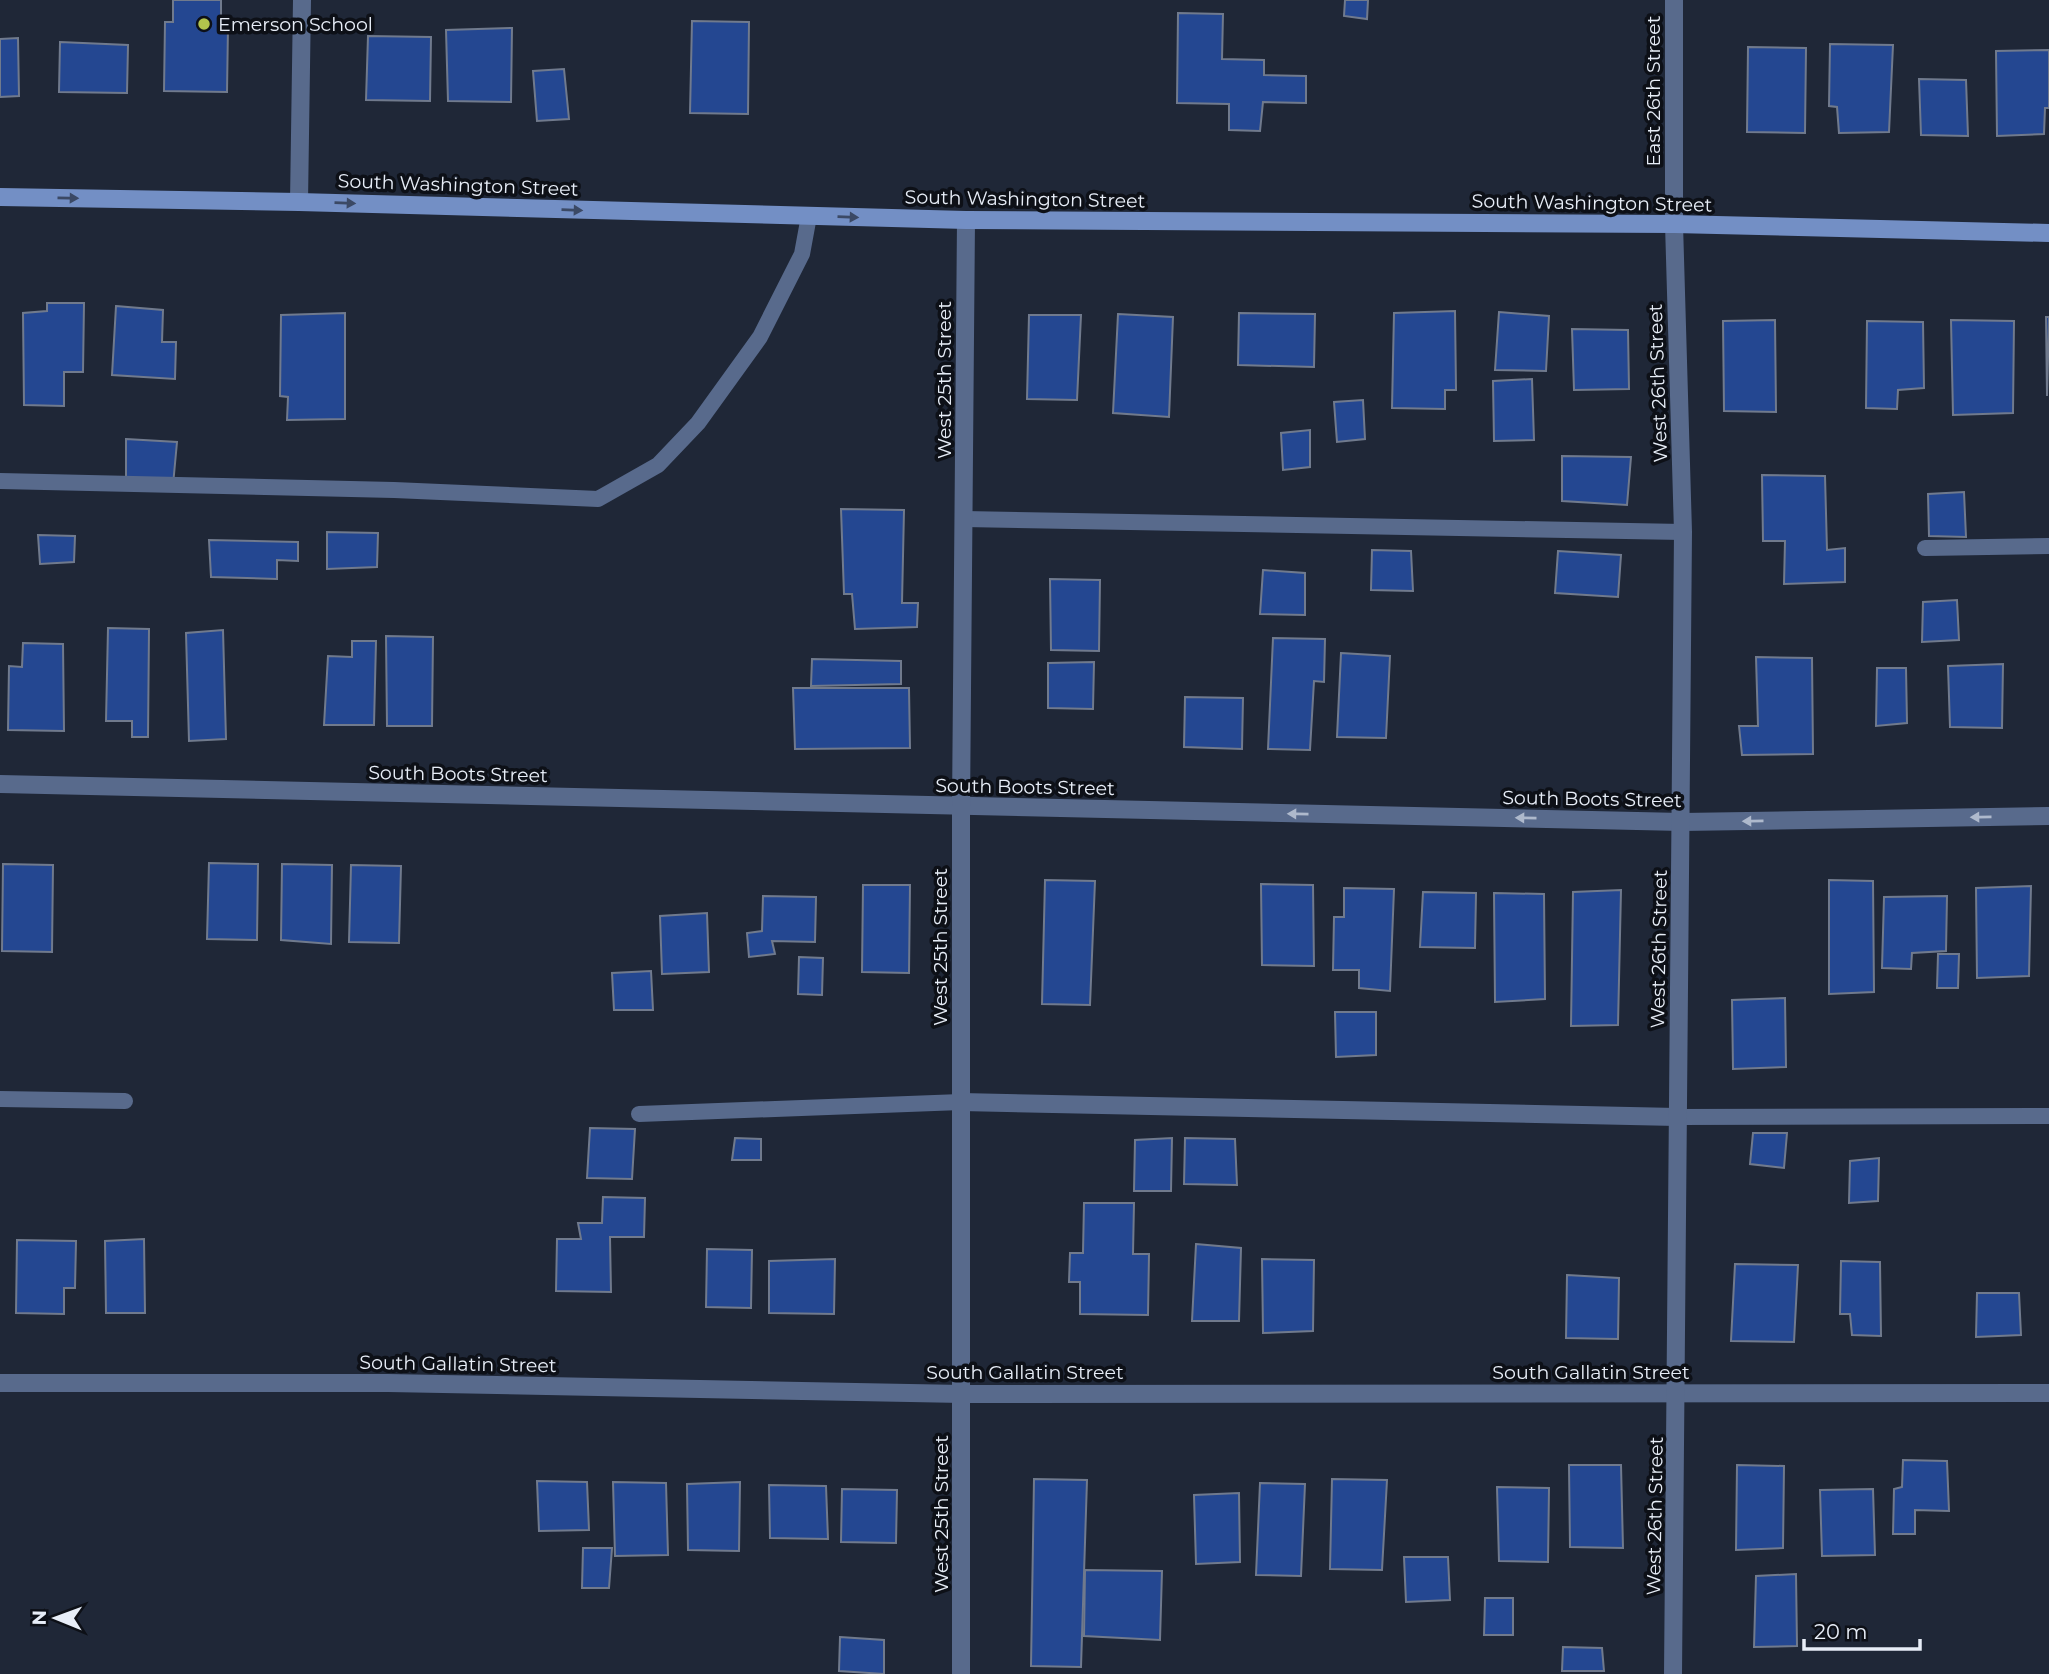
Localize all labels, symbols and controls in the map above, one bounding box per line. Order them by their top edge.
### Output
place label: Emerson School [218,13,373,36]
street label: East 26th Street [1642,15,1665,167]
marker: Emerson School [196,16,212,32]
street label: South Washington Street [337,169,579,201]
street label: South Washington Street [904,185,1146,213]
street label: South Washington Street [1471,189,1713,217]
one-way arrow [57,192,79,204]
one-way arrow [334,198,356,209]
one-way arrow [561,204,583,215]
one-way arrow [838,212,860,223]
street label: West 25th Street [933,301,956,459]
street label: West 26th Street [1644,303,1672,463]
street label: South Boots Street [368,761,548,787]
street label: South Boots Street [935,774,1115,800]
street label: South Boots Street [1502,786,1682,812]
one-way arrow [1287,808,1309,819]
one-way arrow [1970,811,1992,823]
one-way arrow [1515,813,1537,824]
one-way arrow [1742,815,1764,826]
street label: West 25th Street [929,868,952,1026]
street label: West 26th Street [1646,869,1672,1029]
street label: South Gallatin Street [359,1351,557,1377]
street label: South Gallatin Street [926,1361,1124,1384]
street label: South Gallatin Street [1492,1361,1690,1384]
street label: West 25th Street [930,1435,953,1593]
street label: West 26th Street [1642,1436,1668,1596]
north arrow [21,1583,91,1653]
scale bar [1804,1608,1920,1652]
text: N [28,1610,51,1626]
text: 20 m [1814,1619,1868,1644]

